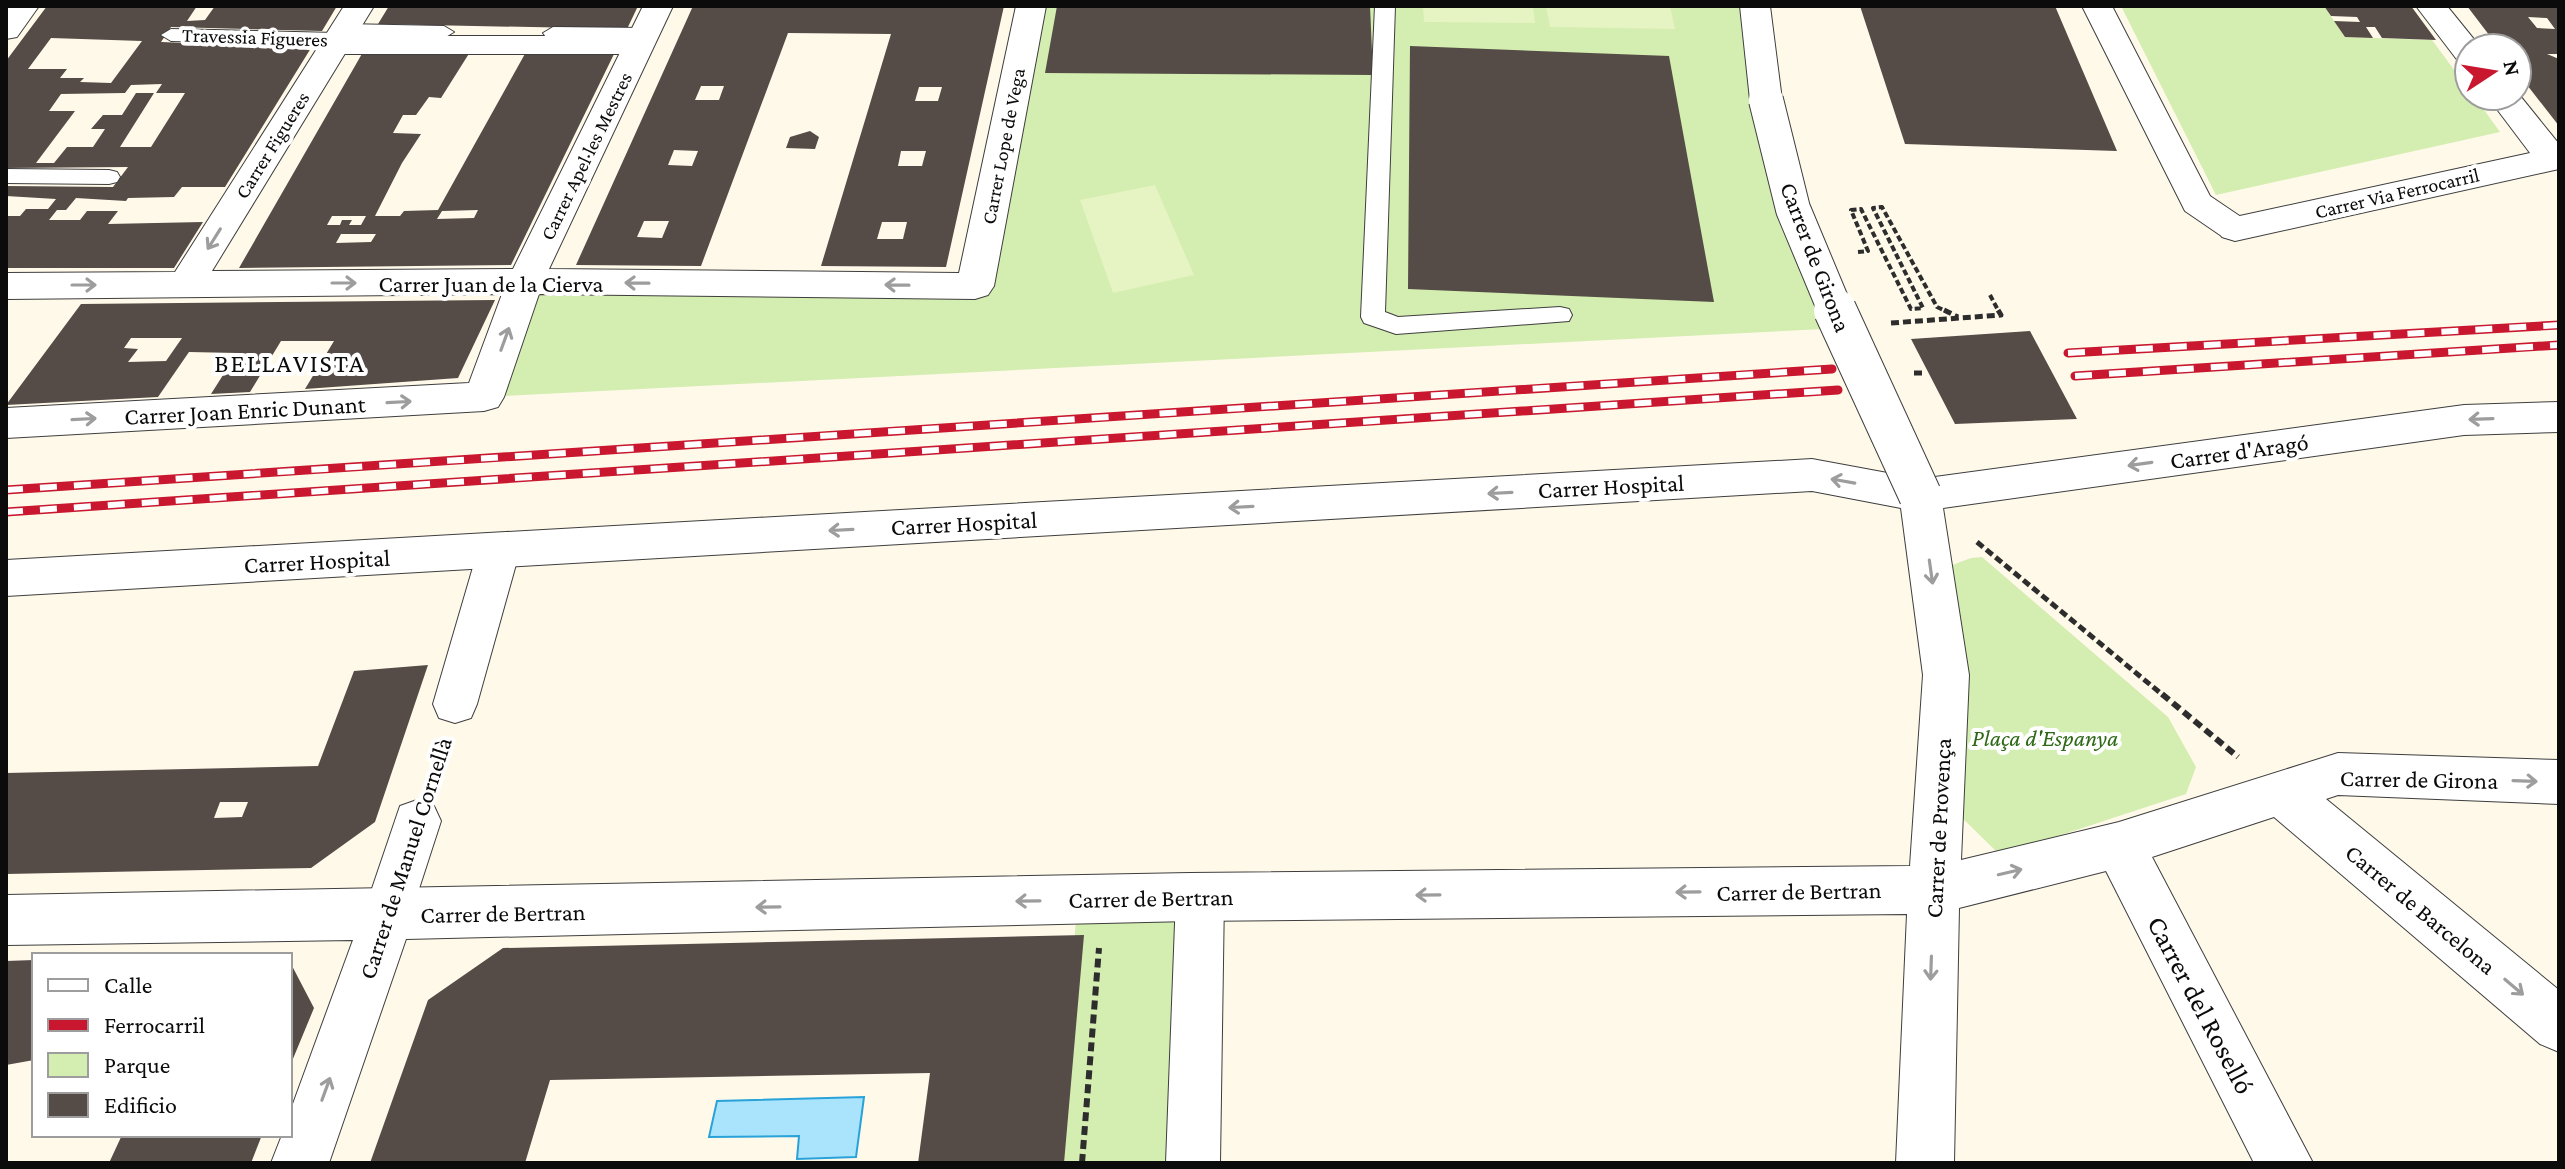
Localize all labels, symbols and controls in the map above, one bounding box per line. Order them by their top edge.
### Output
street label: Travessia Figueres [182,23,328,52]
north arrow [2453,32,2533,112]
text: N [2498,58,2526,78]
street label: Carrer Lope de Vega [977,66,1030,226]
street label: Carrer Apel·les Mestres [536,68,637,244]
street label: Carrer Figueres [230,87,315,203]
street label: Carrer Via Ferrocarril [2313,163,2481,223]
street label: Carrer de Girona [1775,178,1857,336]
one-way arrow [205,227,222,249]
street label: Carrer Juan de la Cierva [379,270,603,297]
one-way arrow [330,275,357,291]
one-way arrow [624,275,651,290]
one-way arrow [70,277,97,293]
one-way arrow [884,277,911,293]
one-way arrow [499,328,513,352]
district label: BELLAVISTA [214,349,366,378]
street label: Carrer Joan Enric Dunant [124,390,367,430]
one-way arrow [385,394,412,409]
one-way arrow [70,411,97,426]
one-way arrow [2468,412,2495,427]
street label: Carrer d'Aragó [2168,428,2310,474]
one-way arrow [2127,457,2154,472]
street label: Carrer Hospital [1537,469,1685,503]
one-way arrow [1831,472,1857,487]
one-way arrow [1487,485,1514,500]
one-way arrow [1228,500,1255,515]
street label: Carrer Hospital [890,506,1038,540]
one-way arrow [828,523,855,538]
street label: Carrer Hospital [243,544,391,578]
one-way arrow [1924,559,1939,584]
park label: Plaça d'Espanya [1972,724,2118,751]
street label: Carrer de Manuel Cornellà [353,734,457,982]
street label: Carrer de Provença [1920,737,1956,919]
street label: Carrer de Girona [2340,764,2498,794]
one-way arrow [2511,773,2538,788]
street label: Carrer de Barcelona [2340,838,2502,980]
one-way arrow [1996,863,2022,878]
street label: Carrer de Bertran [1716,876,1882,906]
street label: Carrer de Bertran [1068,883,1234,913]
one-way arrow [1675,884,1702,900]
one-way arrow [1415,887,1442,902]
one-way arrow [1015,893,1042,909]
street label: Carrer de Bertran [420,898,586,928]
one-way arrow [755,899,782,914]
street label: Carrer del Roselló [2141,911,2261,1099]
legend [32,953,292,1137]
one-way arrow [1924,954,1939,981]
text: Calle [104,971,152,998]
one-way arrow [2503,978,2523,996]
text: Ferrocarril [104,1011,205,1038]
text: Parque [104,1051,170,1078]
one-way arrow [320,1077,335,1102]
text: Edificio [104,1091,177,1118]

